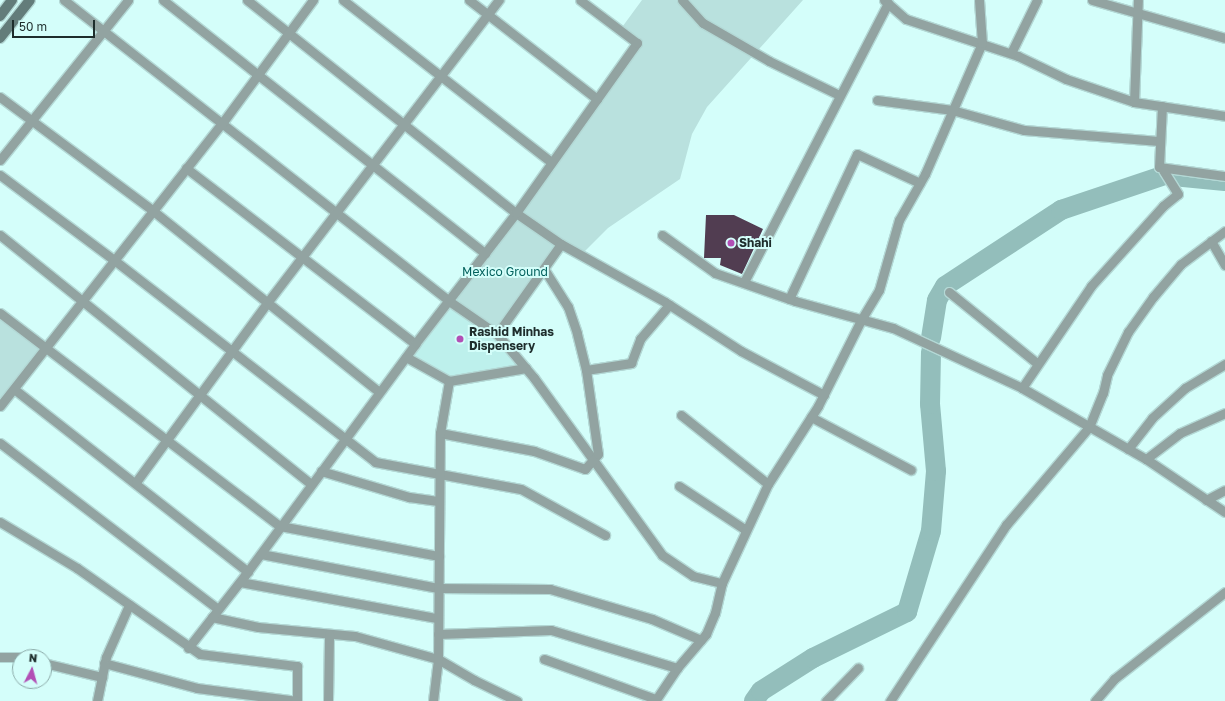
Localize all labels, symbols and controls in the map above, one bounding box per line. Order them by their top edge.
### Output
scale bar [14,12,97,38]
text: 50 m [19,19,47,34]
place label: Shahi [739,236,772,250]
marker: Shahi [726,238,736,248]
park label: Mexico Ground [462,265,548,279]
place label: Rashid Minhas Dispensery [469,325,554,353]
marker: Rashid Minhas Dispensery [454,333,466,345]
north arrow [12,649,52,689]
text: N [28,651,38,664]

